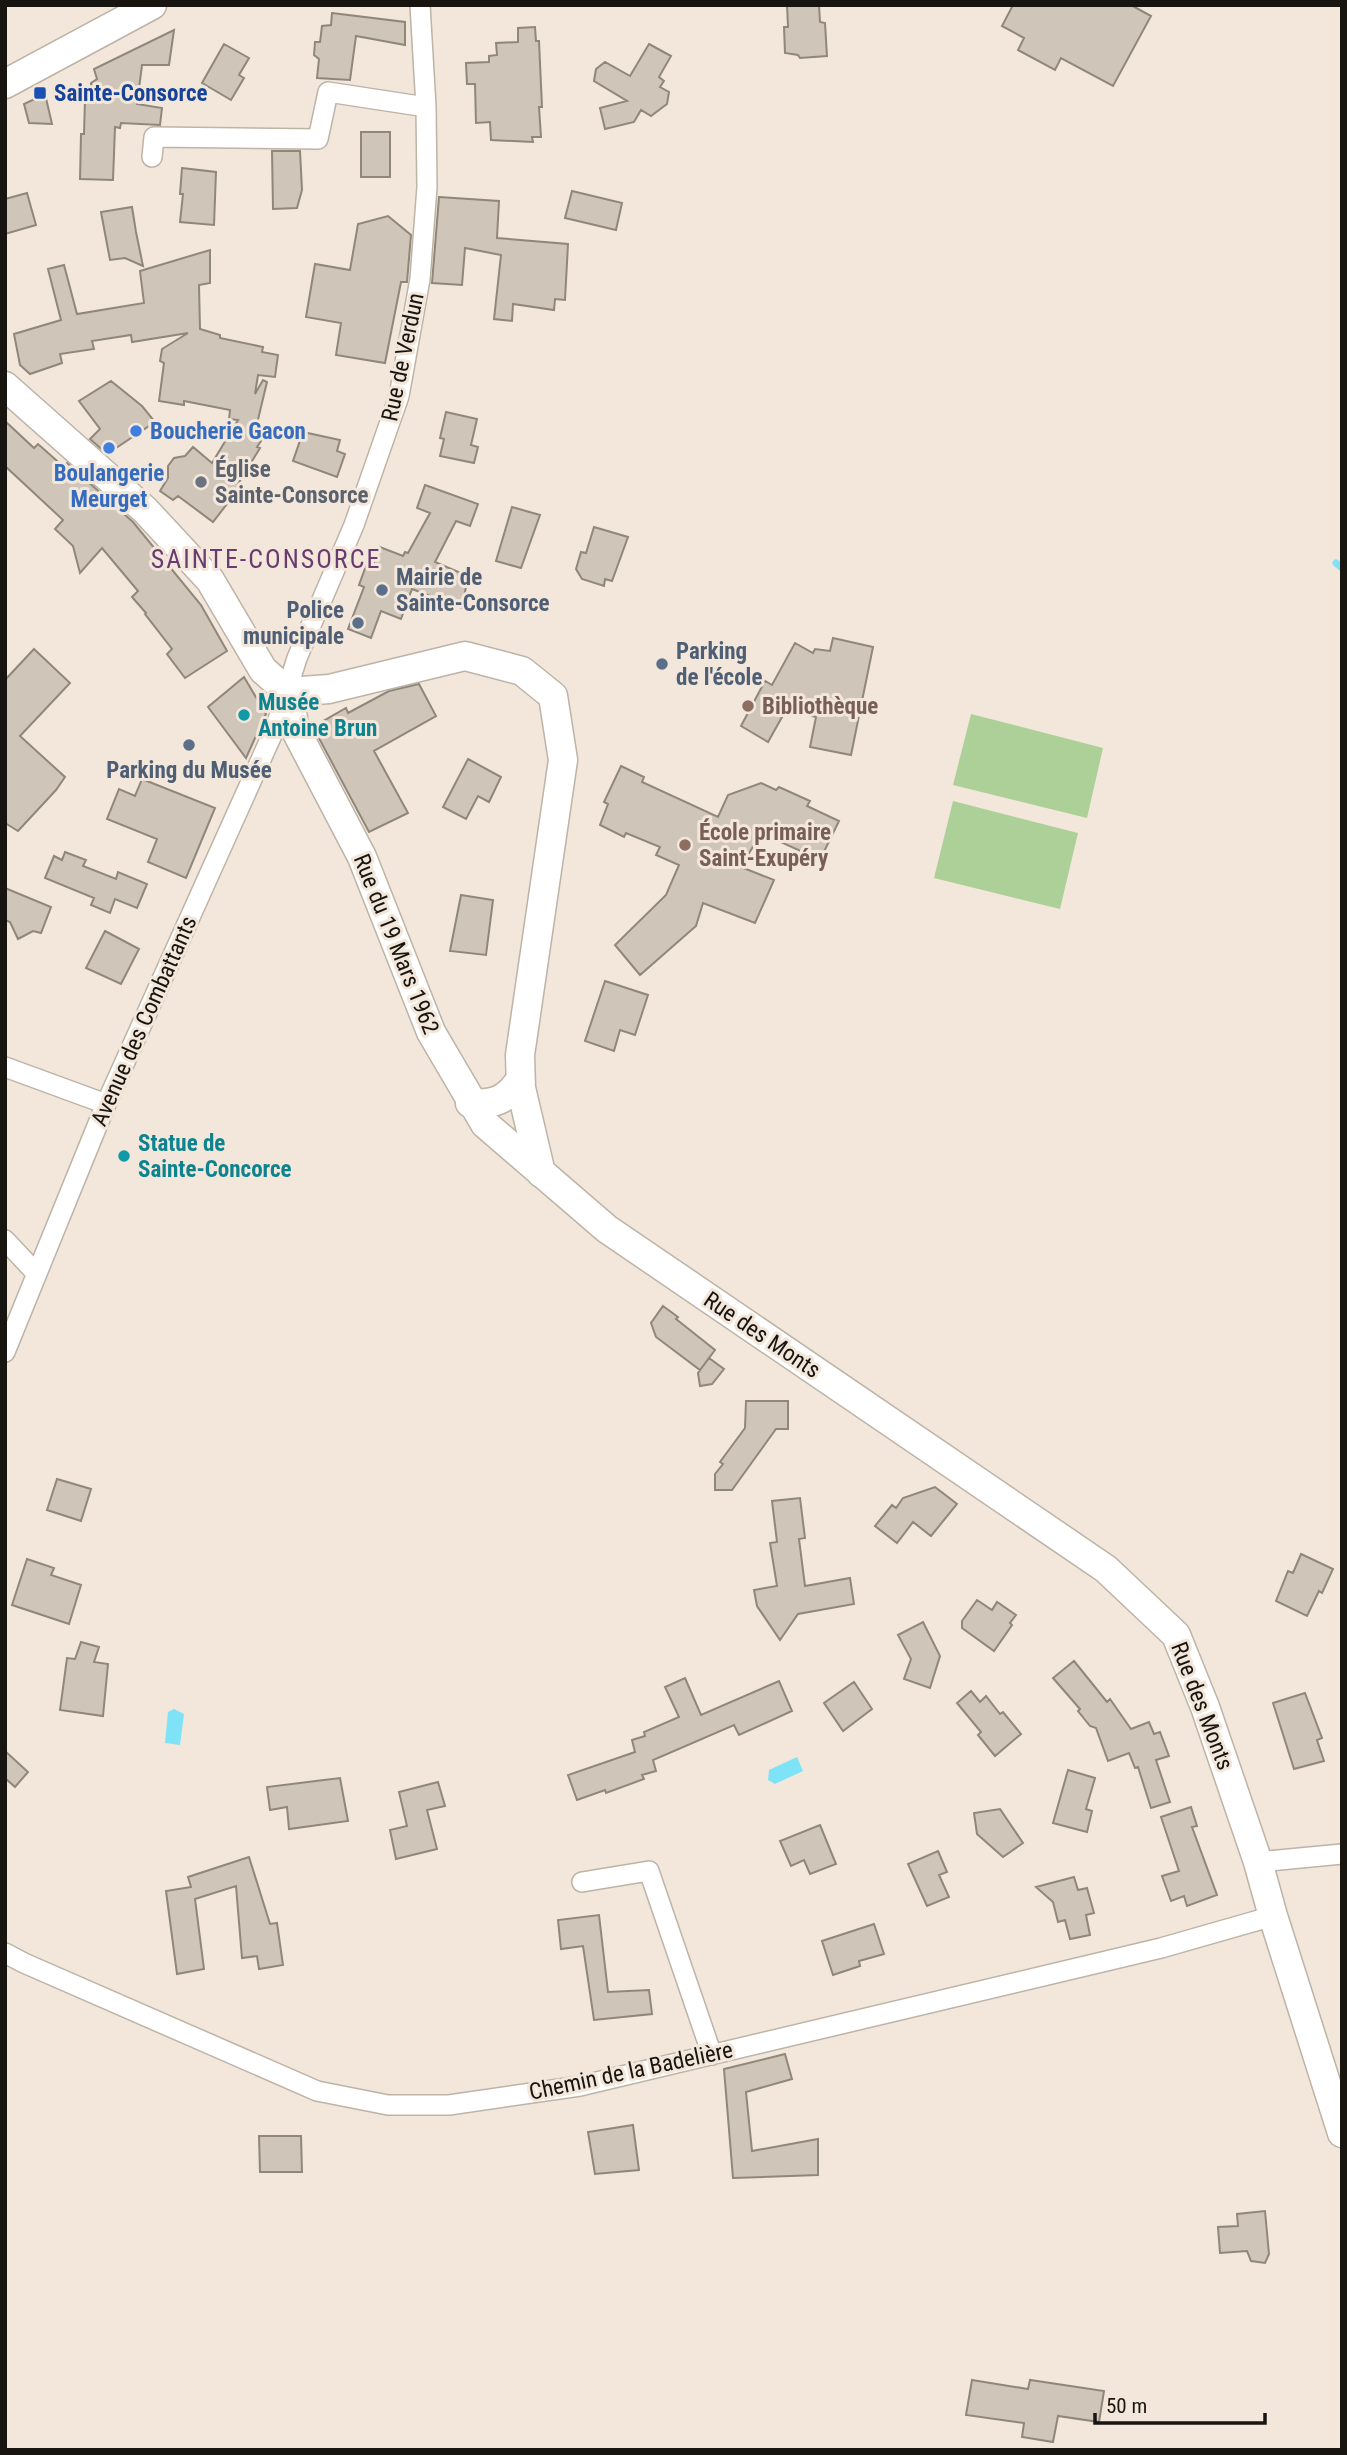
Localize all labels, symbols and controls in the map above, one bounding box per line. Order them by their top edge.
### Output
place label: Sainte-Consorce [54,80,207,107]
marker: Sainte-Consorce [32,85,48,101]
street label: Rue de Verdun [376,290,430,424]
place label: Boucherie Gacon [150,418,306,445]
marker: Boucherie Gacon [128,423,144,439]
marker: Boulangerie Meurget [101,440,117,456]
place label: Église Sainte-Consorce [215,455,368,509]
place label: Boulangerie Meurget [54,460,164,513]
marker: Église Sainte-Consorce [193,474,209,490]
district label: SAINTE-CONSORCE [151,544,381,574]
place label: Mairie de Sainte-Consorce [396,564,549,617]
marker: Mairie de Sainte-Consorce [374,582,390,598]
place label: Police municipale [243,597,344,650]
marker: Police municipale [350,615,366,631]
place label: Parking de l'école [676,638,762,691]
marker: Parking de l'école [654,656,670,672]
place label: Musée Antoine Brun [258,689,377,742]
place label: Bibliothèque [762,693,878,720]
marker: Bibliothèque [740,698,756,714]
marker: Musée Antoine Brun [236,707,252,723]
marker: Parking du Musée [181,737,197,753]
place label: Parking du Musée [106,757,272,784]
place label: École primaire Saint-Exupéry [699,818,831,872]
marker: École primaire Saint-Exupéry [677,837,693,853]
street label: Rue du 19 Mars 1962 [348,850,444,1038]
street label: Avenue des Combattants [86,912,202,1130]
place label: Statue de Sainte-Concorce [138,1130,292,1183]
marker: Statue de Sainte-Concorce [116,1148,132,1164]
street label: Rue des Monts [699,1286,825,1384]
street label: Rue des Monts [1165,1638,1239,1774]
street label: Chemin de la Badelière [527,2036,735,2106]
scale bar [1095,2382,1265,2426]
text: 50 m [1106,2394,1147,2418]

